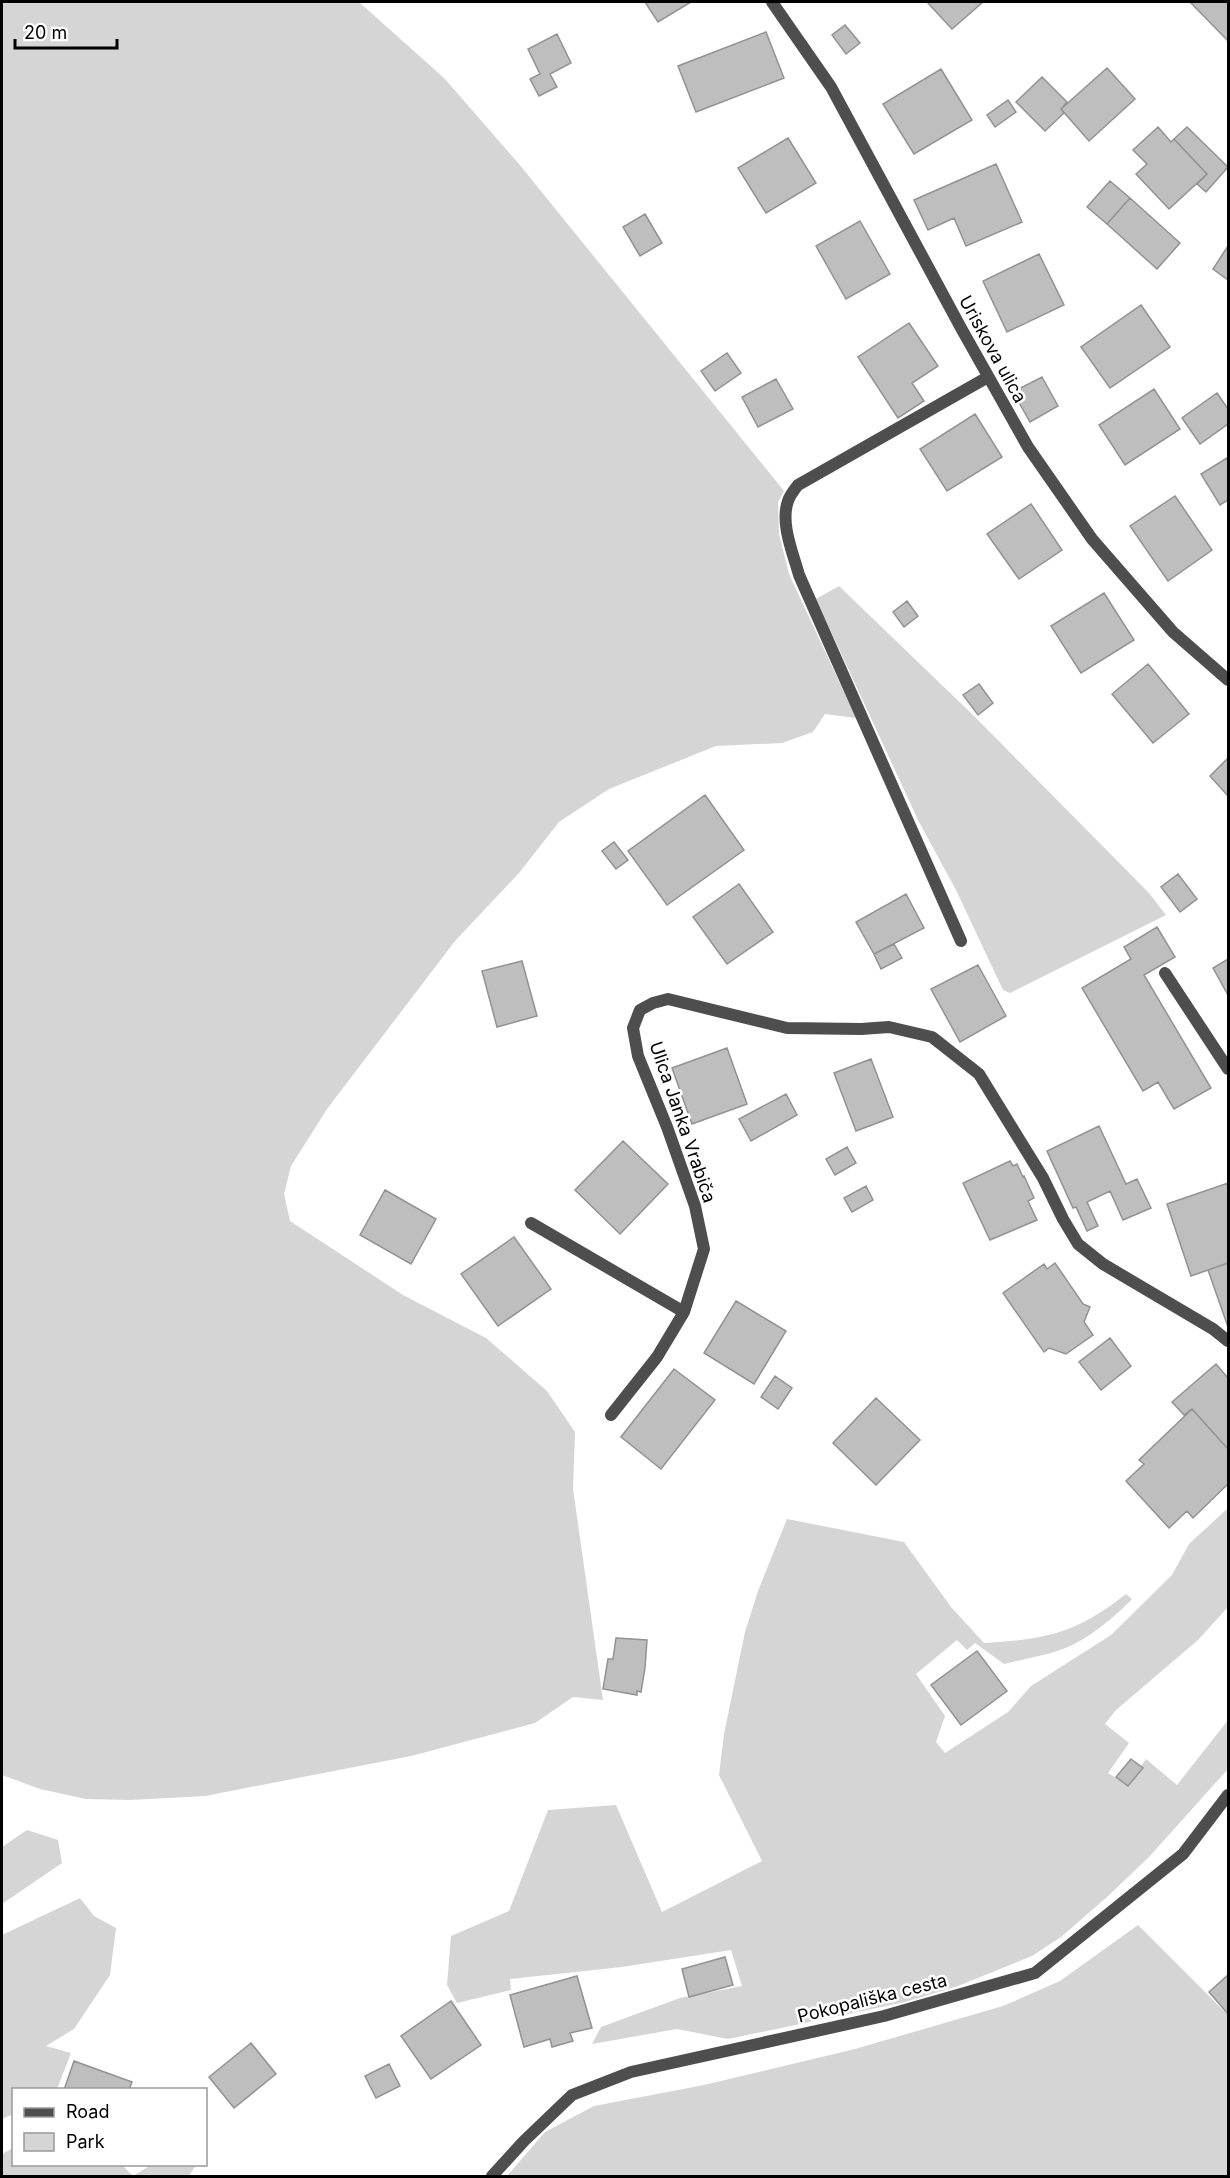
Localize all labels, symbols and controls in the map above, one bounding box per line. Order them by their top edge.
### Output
scale bar [15,12,117,50]
text: 20 m [24,22,67,43]
street label: Uriskova ulica [955,292,1031,406]
street label: Ulica Janka Vrabiča [646,1039,720,1205]
street label: Pokopališka cesta [795,1969,949,2027]
legend [12,2088,207,2166]
text: Road [66,2101,109,2122]
text: Park [66,2131,105,2152]

